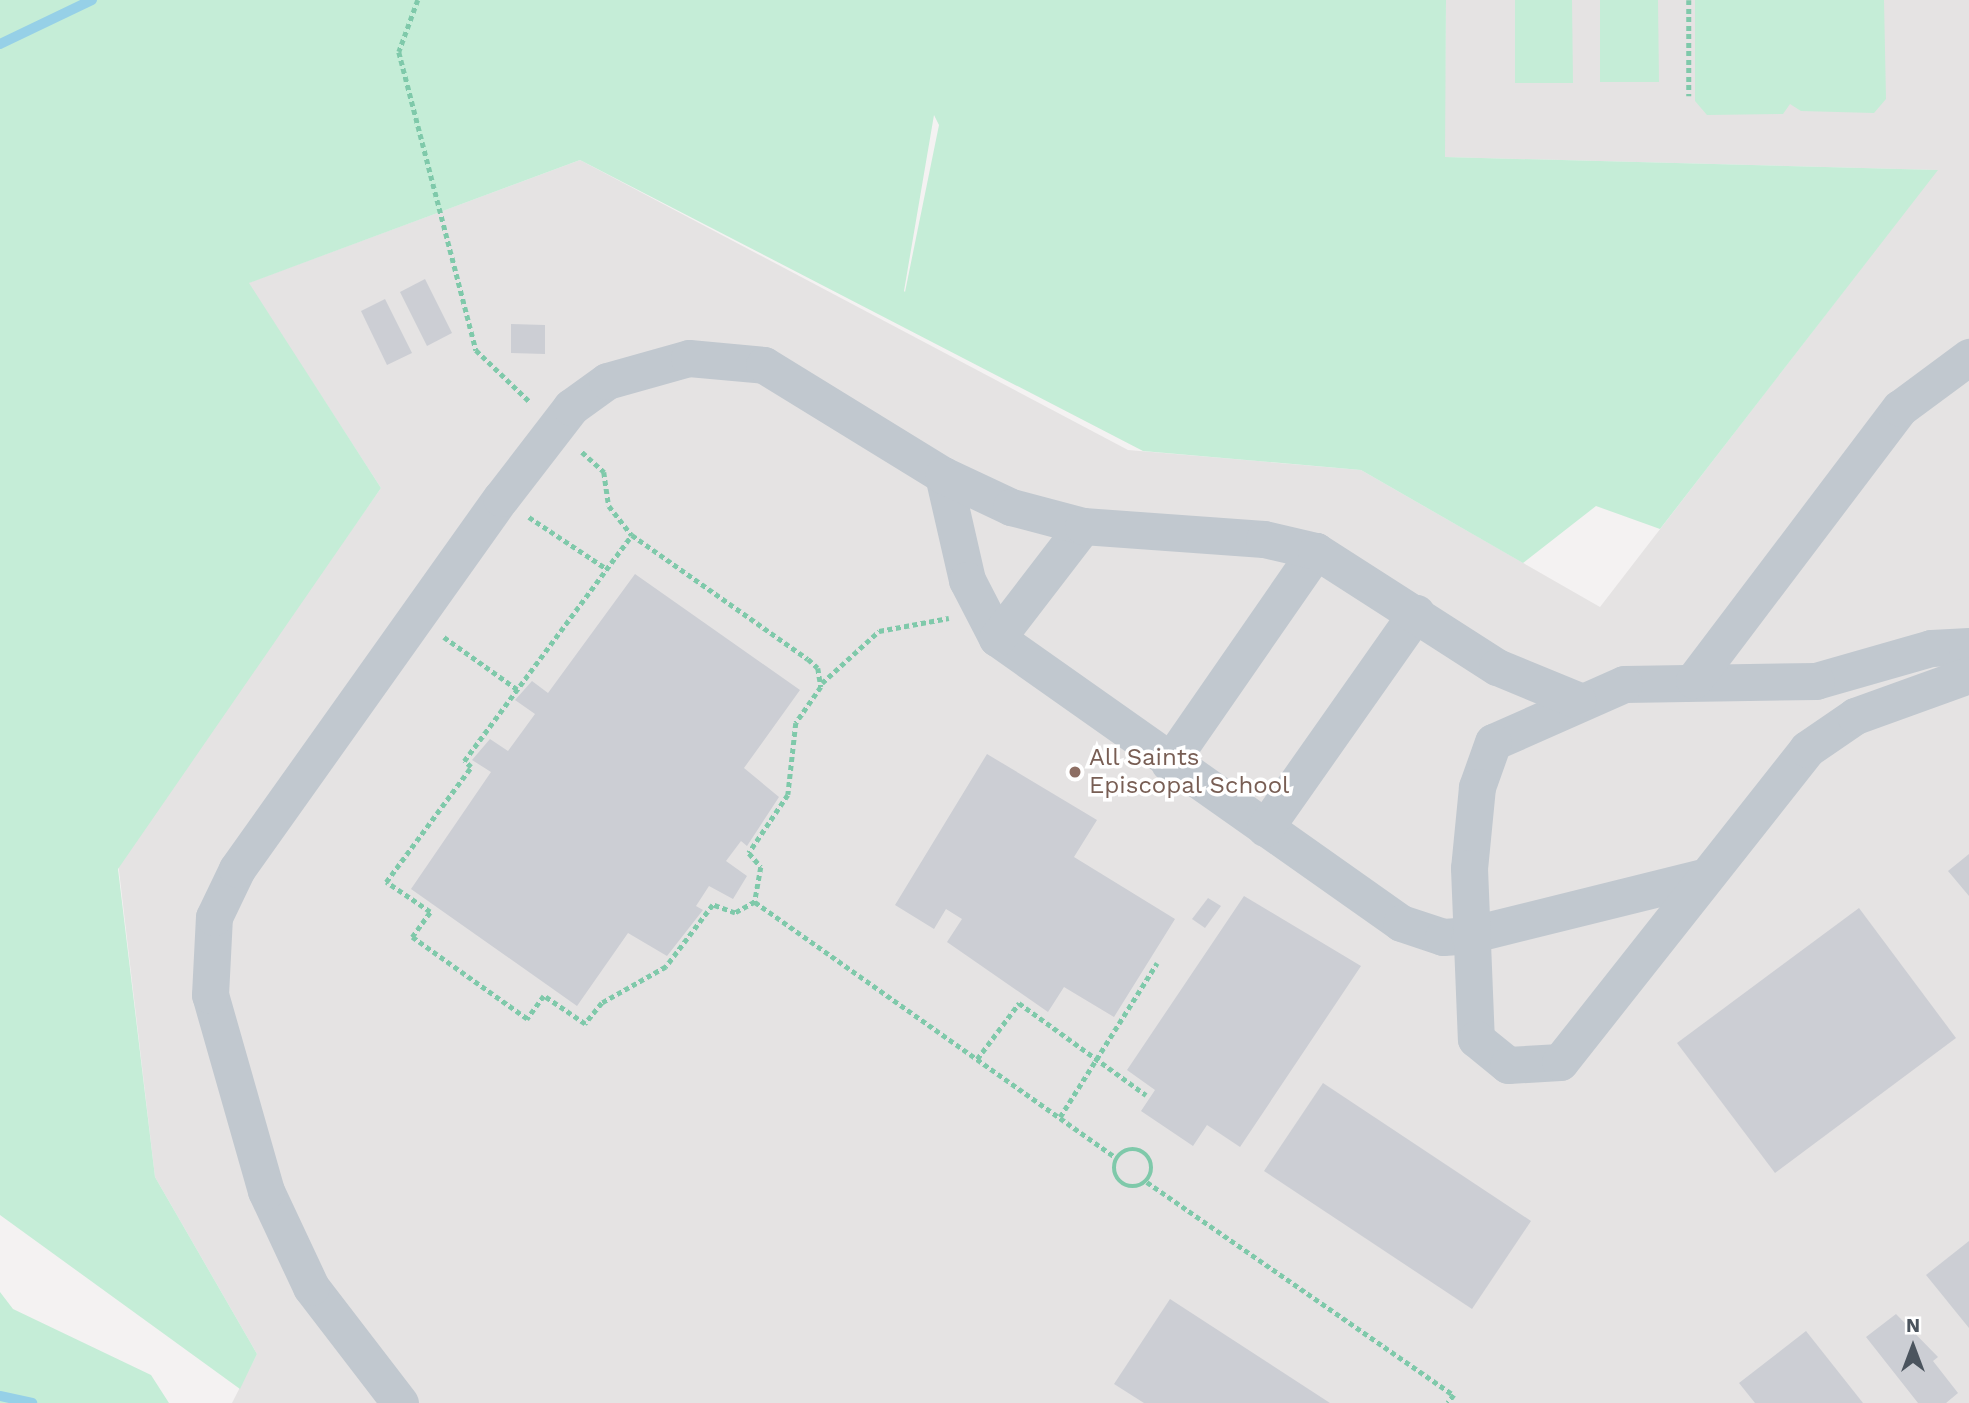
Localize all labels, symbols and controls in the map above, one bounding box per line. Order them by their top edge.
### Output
place label: All Saints Episcopal School [1089,744,1290,800]
marker: All Saints Episcopal School [1067,764,1083,780]
north arrow [1878,1312,1948,1382]
text: N [1906,1314,1920,1337]

